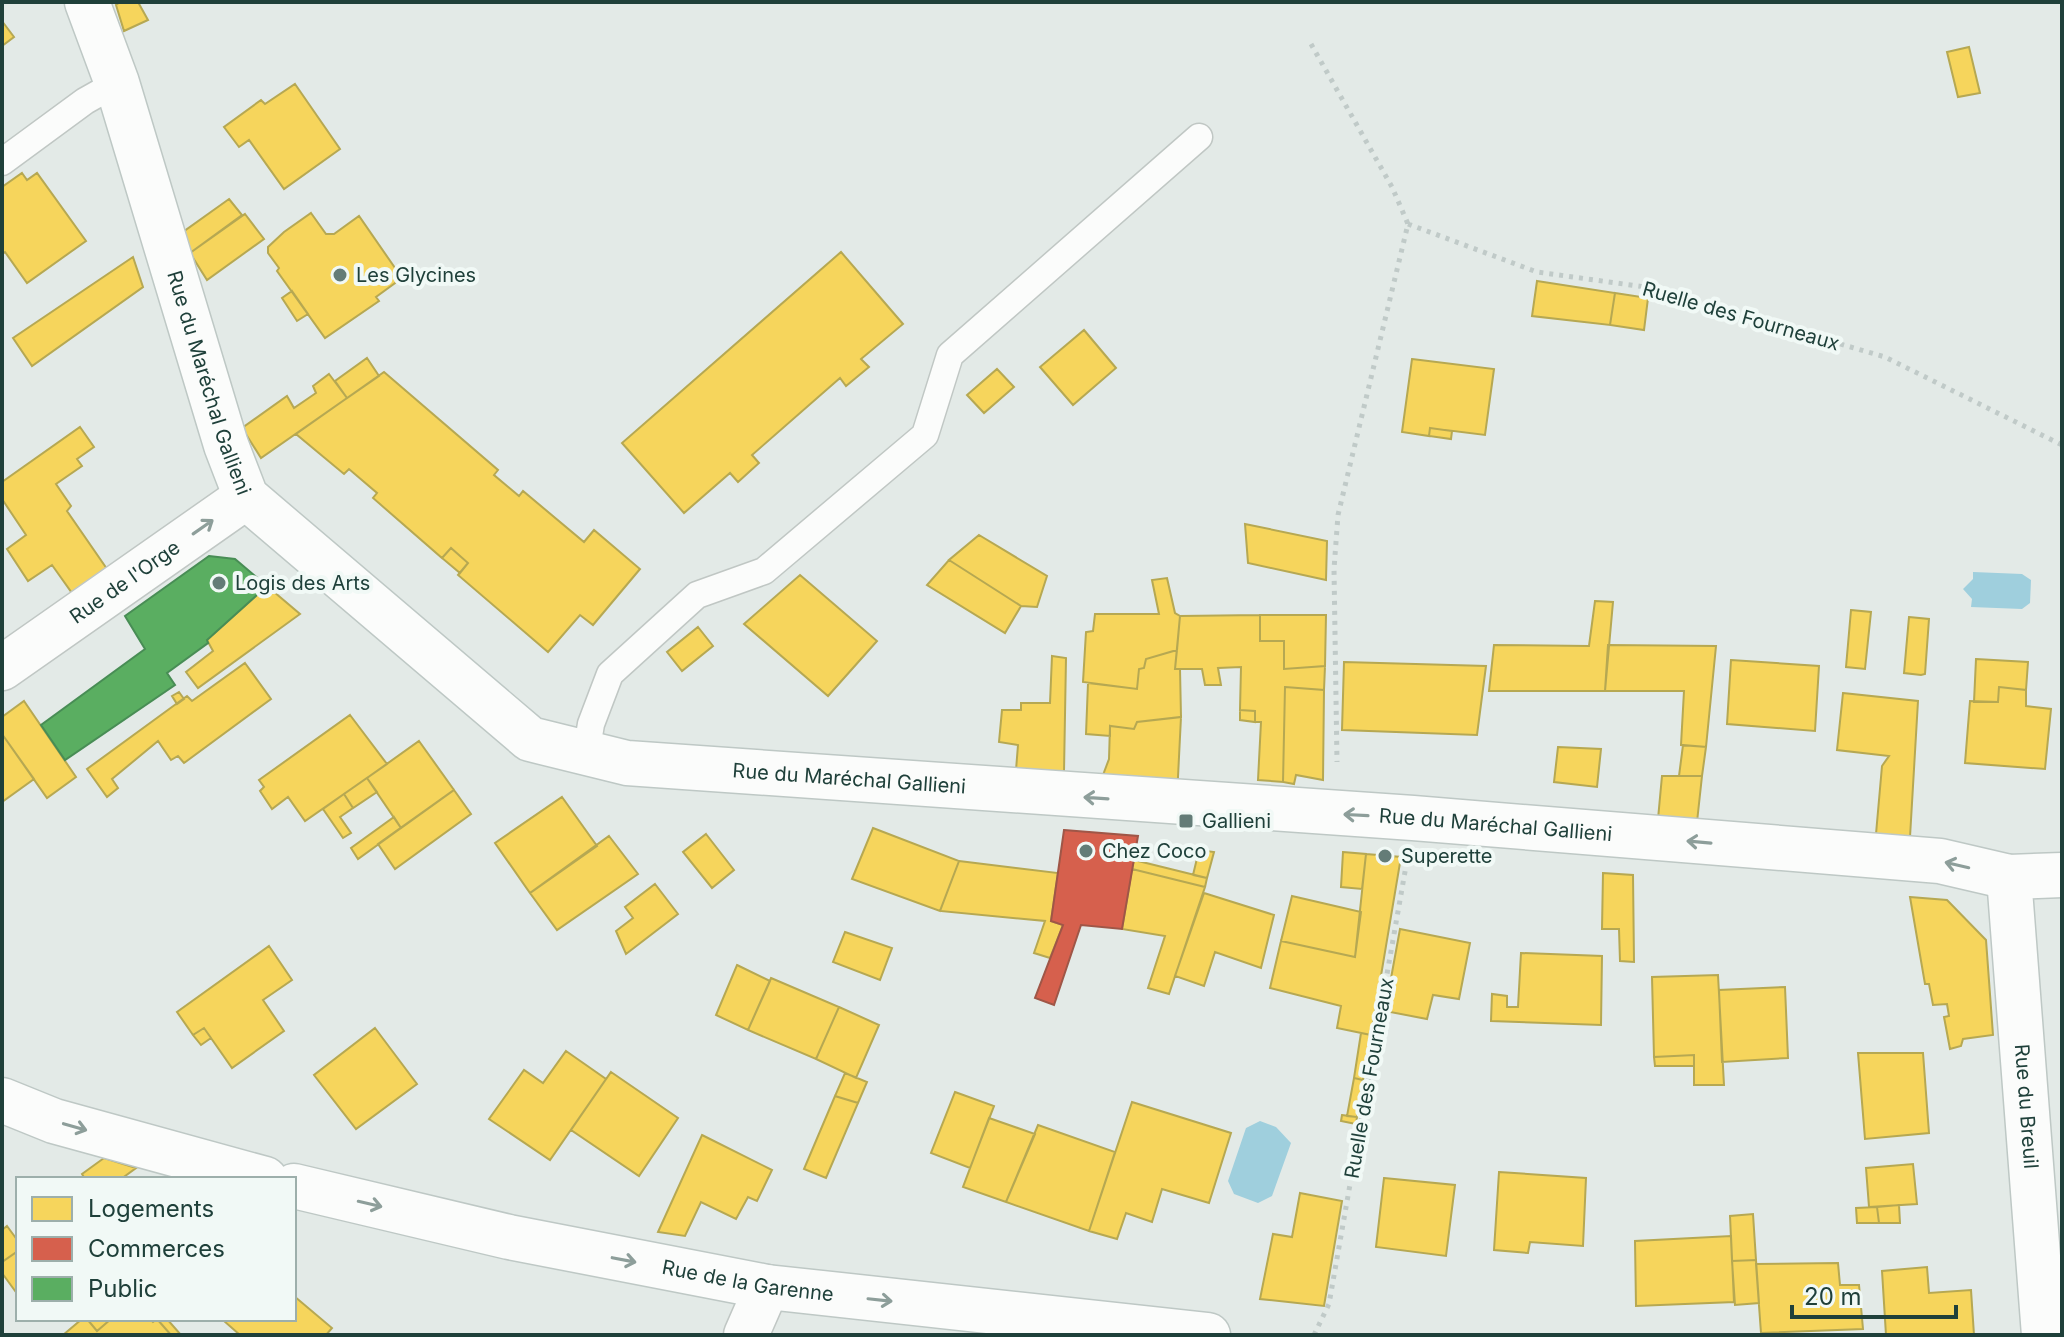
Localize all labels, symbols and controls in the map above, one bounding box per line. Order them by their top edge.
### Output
place label: Les Glycines [356,263,476,287]
marker: Les Glycines [331,266,349,284]
street label: Rue du Maréchal Gallieni [162,268,256,498]
street label: Ruelle des Fourneaux [1640,276,1842,356]
one-way arrow [192,519,214,535]
street label: Rue de l'Orge [65,535,184,629]
place label: Logis des Arts [235,571,370,595]
marker: Logis des Arts [210,574,228,592]
street label: Rue du Maréchal Gallieni [732,758,967,799]
one-way arrow [1083,790,1110,805]
street label: Rue du Maréchal Gallieni [1378,804,1613,846]
one-way arrow [1343,808,1370,823]
place label: Gallieni [1202,809,1271,833]
marker: Gallieni [1177,812,1195,830]
one-way arrow [1686,834,1713,849]
place label: Chez Coco [1102,839,1207,863]
marker: Chez Coco [1077,842,1095,860]
place label: Superette [1401,844,1492,868]
marker: Superette [1376,847,1394,865]
one-way arrow [1945,857,1971,872]
street label: Ruelle des Fourneaux [1339,976,1399,1180]
street label: Rue du Breuil [2010,1043,2043,1170]
one-way arrow [61,1120,87,1135]
legend [16,1177,296,1321]
text: Logements [88,1194,214,1223]
one-way arrow [356,1197,382,1212]
text: Commerces [88,1234,225,1263]
one-way arrow [611,1253,636,1268]
street label: Rue de la Garenne [660,1255,835,1306]
scale bar [1792,1269,1956,1319]
text: Public [88,1274,158,1303]
text: 20 m [1804,1282,1862,1311]
one-way arrow [867,1292,893,1307]

